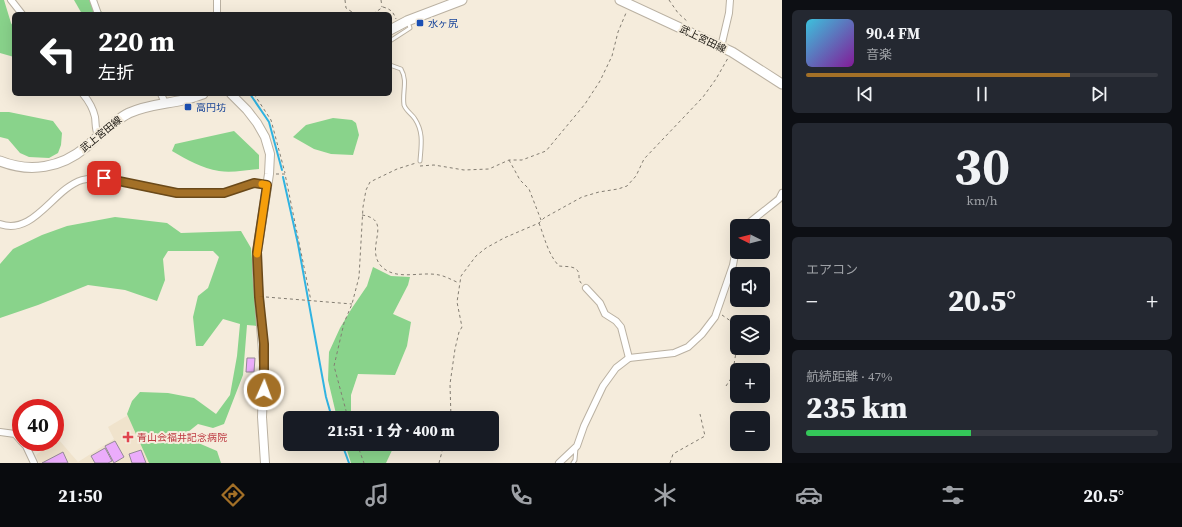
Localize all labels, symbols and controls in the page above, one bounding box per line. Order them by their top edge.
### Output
place label: 水ヶ尻 [428,17,458,30]
marker: 水ヶ尻 [415,18,425,28]
text: 220 m [98,22,175,60]
street label: 武上宮田線 [678,22,728,56]
text: 90.4 FM [866,23,920,44]
icon: left [32,28,84,80]
text: 音楽 [866,46,892,63]
text: 左折 [98,60,134,85]
icon: previous [854,83,876,105]
icon: pause [971,83,993,105]
icon: next [1088,83,1110,105]
place label: 高円坊 [196,101,226,114]
marker: 高円坊 [183,102,193,112]
street label: 武上宮田線 [77,113,125,155]
text: 30 [954,130,1010,201]
pin [87,161,121,195]
icon: arrive [93,167,115,189]
text: km/h [967,192,997,209]
north arrow [730,219,770,259]
map controls [730,219,770,451]
text: エアコン [806,261,858,278]
button: sound [730,267,770,307]
text: 20.5° [948,280,1016,321]
text: − [806,286,818,316]
text: + [1146,286,1158,316]
button: layers [730,315,770,355]
button: + [730,363,770,403]
text: 航続距離 · 47% [806,368,892,385]
position arrow [243,369,285,411]
text: 235 km [806,387,907,428]
speed limit sign: 40 [12,399,64,451]
button: − [730,411,770,451]
text: 21:51 · 1 分 · 400 m [327,420,455,441]
marker: 青山会福井記念病院 [122,431,134,443]
place label: 青山会福井記念病院 [137,431,227,444]
icon: directions [219,481,247,509]
icon: music [363,481,391,509]
icon: phone [507,481,535,509]
icon: climate [651,481,679,509]
icon: car [795,481,823,509]
icon: filters [939,481,967,509]
text: 21:50 [58,483,102,508]
text: 20.5° [1083,483,1124,508]

